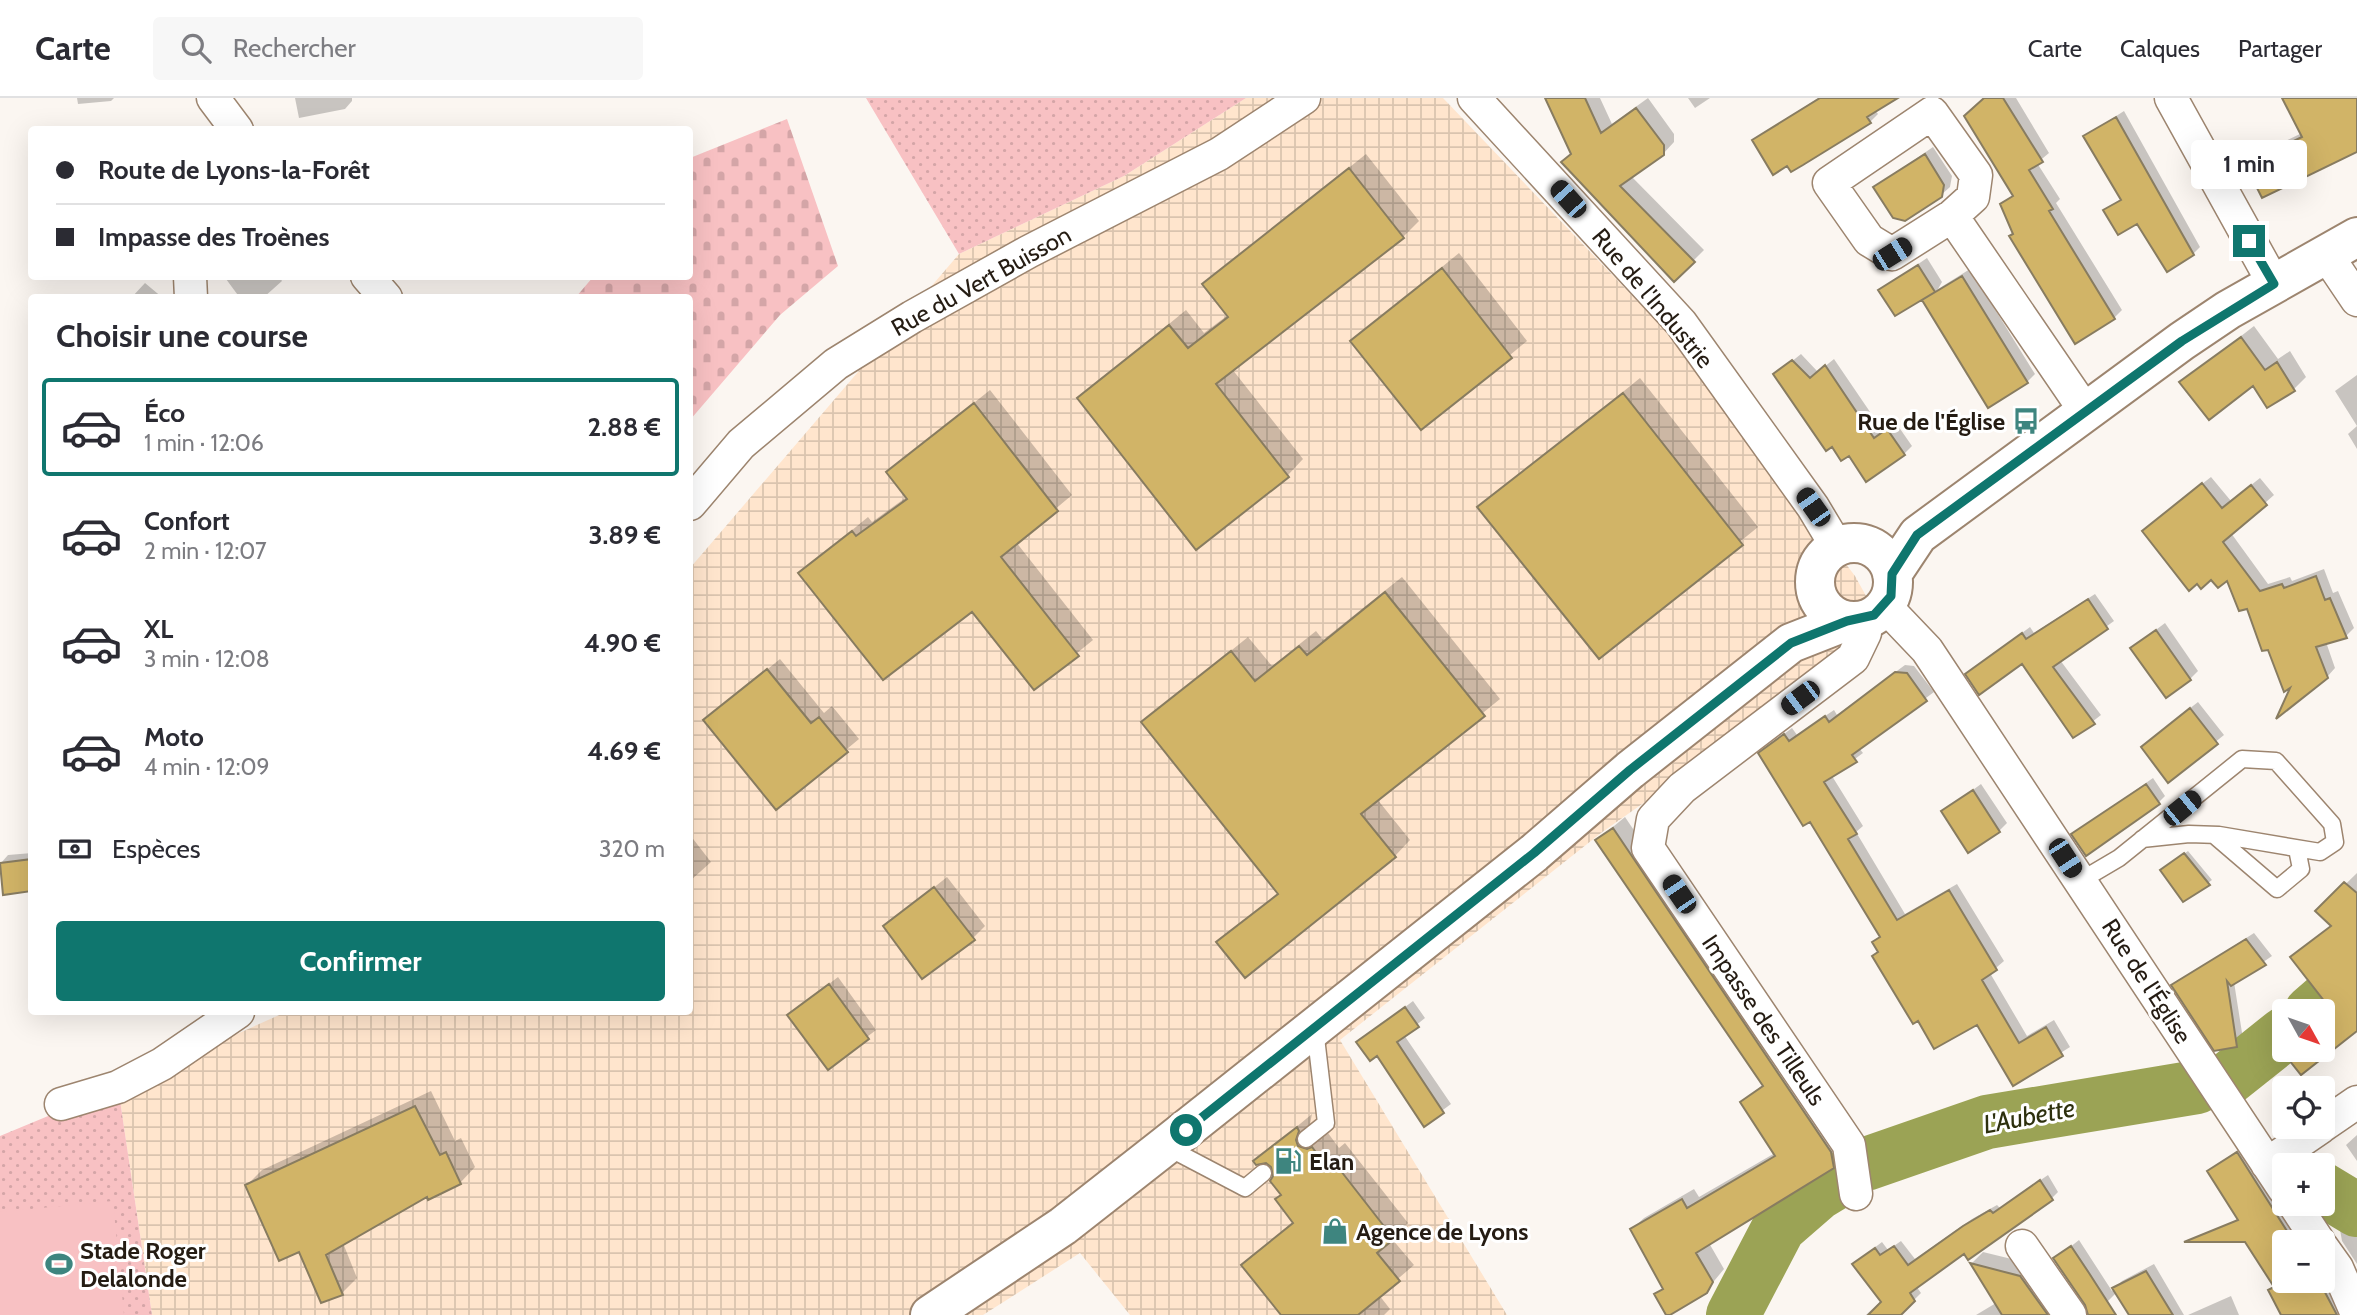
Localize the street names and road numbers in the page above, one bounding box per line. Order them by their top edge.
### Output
street label: Rue du Vert Buisson [886,220,1076,342]
street label: Rue de l'Industrie [1586,222,1720,374]
street label: Rue de l'Église [2096,913,2198,1049]
street label: Impasse des Tilleuls [1696,929,1832,1111]

